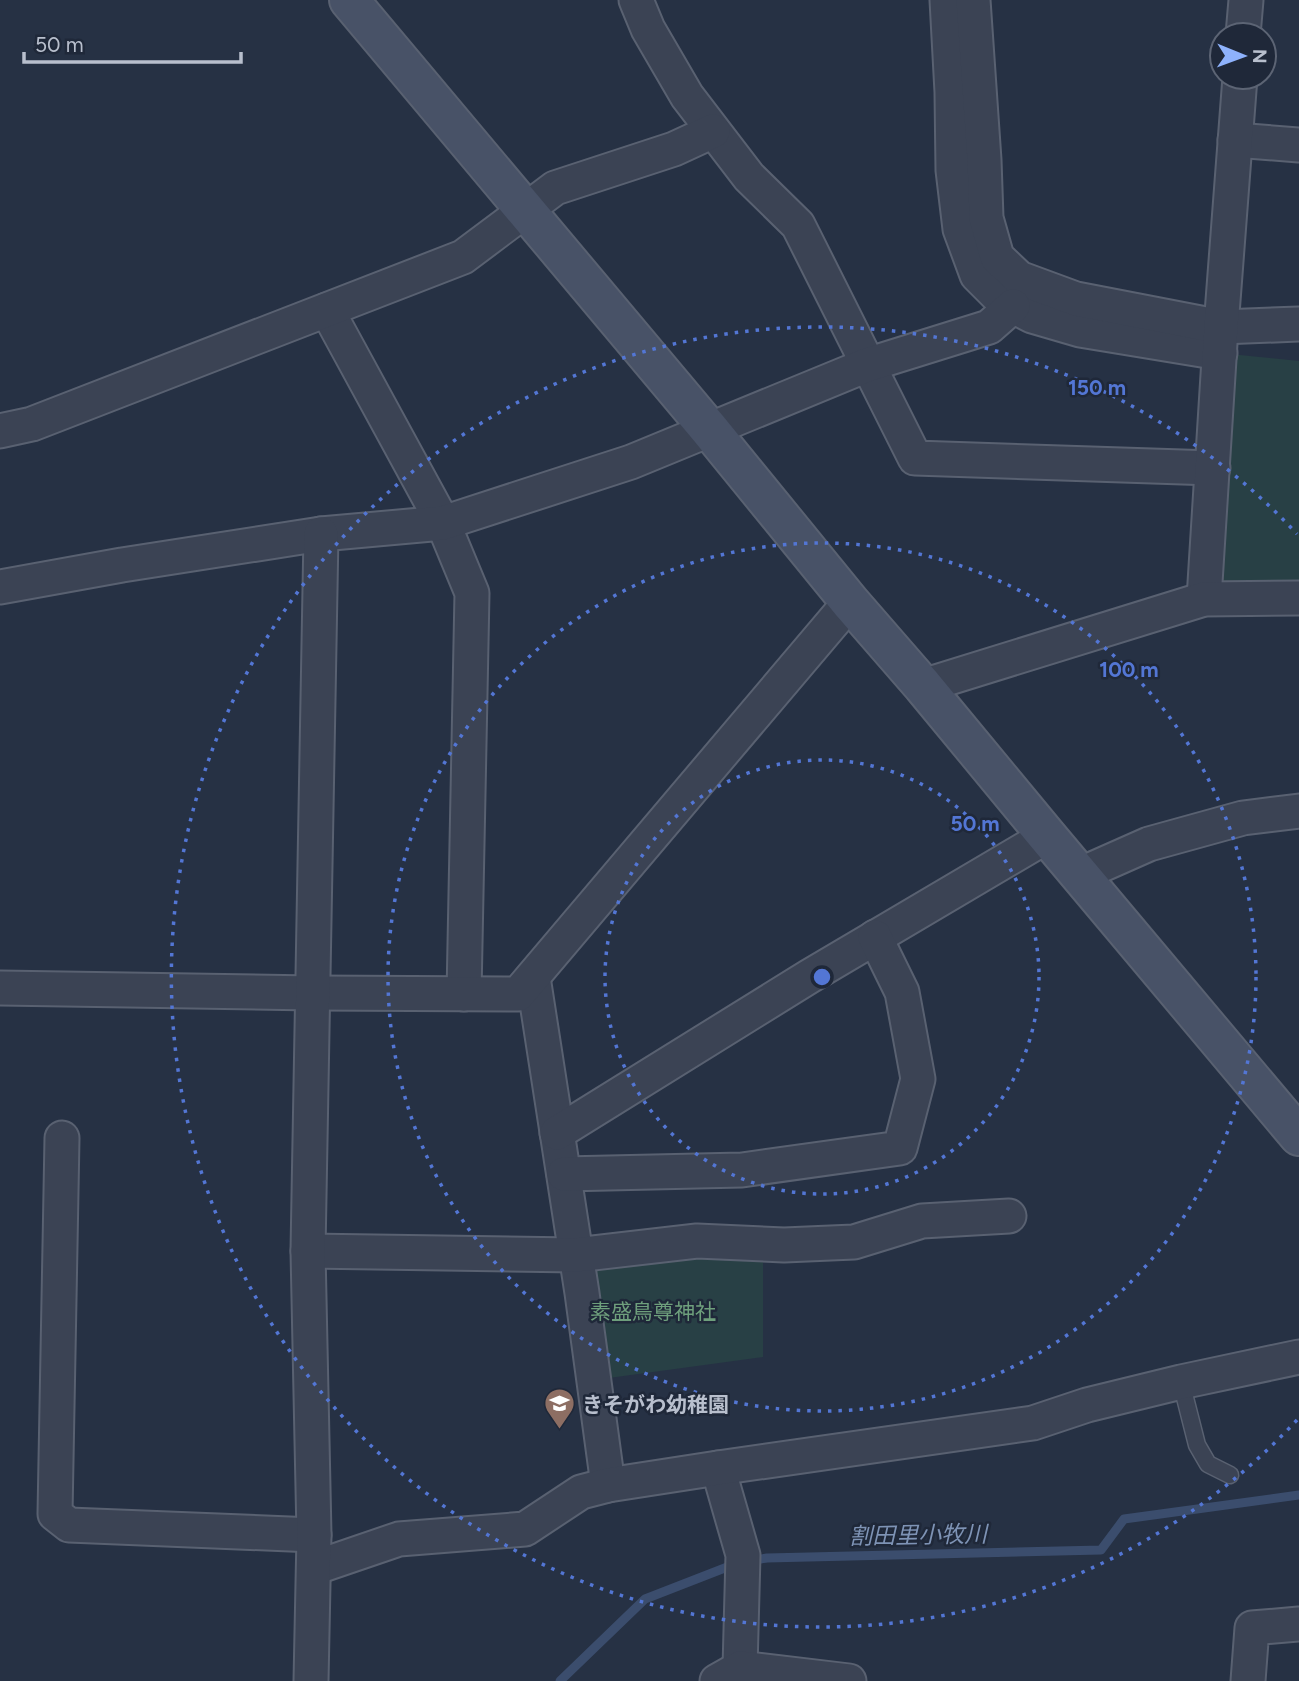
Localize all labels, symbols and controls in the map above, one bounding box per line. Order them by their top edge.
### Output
scale bar [24,21,242,65]
north arrow [1208,21,1278,91]
text: 50 m [35,32,84,57]
text: N [1248,49,1271,64]
text: 150 m [1068,375,1126,400]
text: 100 m [1099,657,1159,682]
text: 50 m [950,811,1000,836]
centre of rings [810,965,834,989]
park label: 素盛鳥尊神社 [590,1299,716,1324]
school or university icon: きそがわ幼稚園 [542,1387,576,1431]
place label: きそがわ幼稚園 [582,1392,729,1417]
water label: 割田里小牧川 [849,1520,990,1550]

